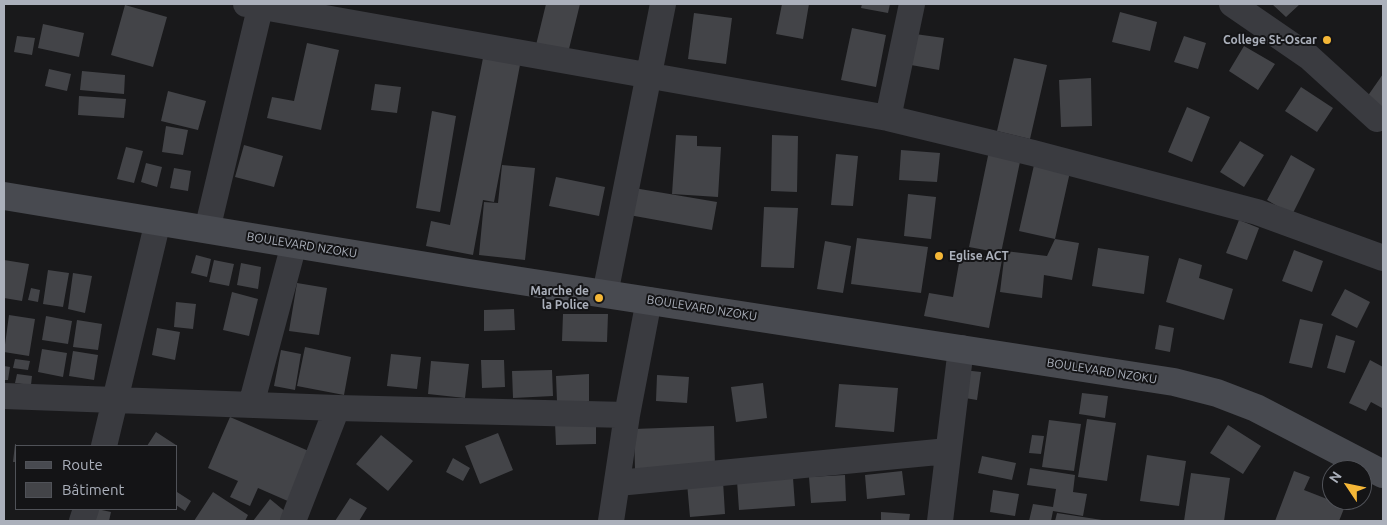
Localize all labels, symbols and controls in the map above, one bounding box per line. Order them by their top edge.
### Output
place label: College St-Oscar [1223,33,1317,47]
marker: College St-Oscar [1321,34,1333,46]
street label: BOULEVARD NZOKU [246,229,358,261]
place label: Eglise ACT [949,249,1009,263]
marker: Eglise ACT [933,250,945,262]
place label: Marche de la Police [530,284,589,312]
marker: Marche de la Police [593,292,605,304]
street label: BOULEVARD NZOKU [646,292,758,324]
street label: BOULEVARD NZOKU [1046,355,1158,387]
legend [15,445,178,510]
text: Route [62,456,103,473]
north arrow [1322,460,1372,510]
text: N [1326,468,1345,486]
text: Bâtiment [62,481,124,498]

